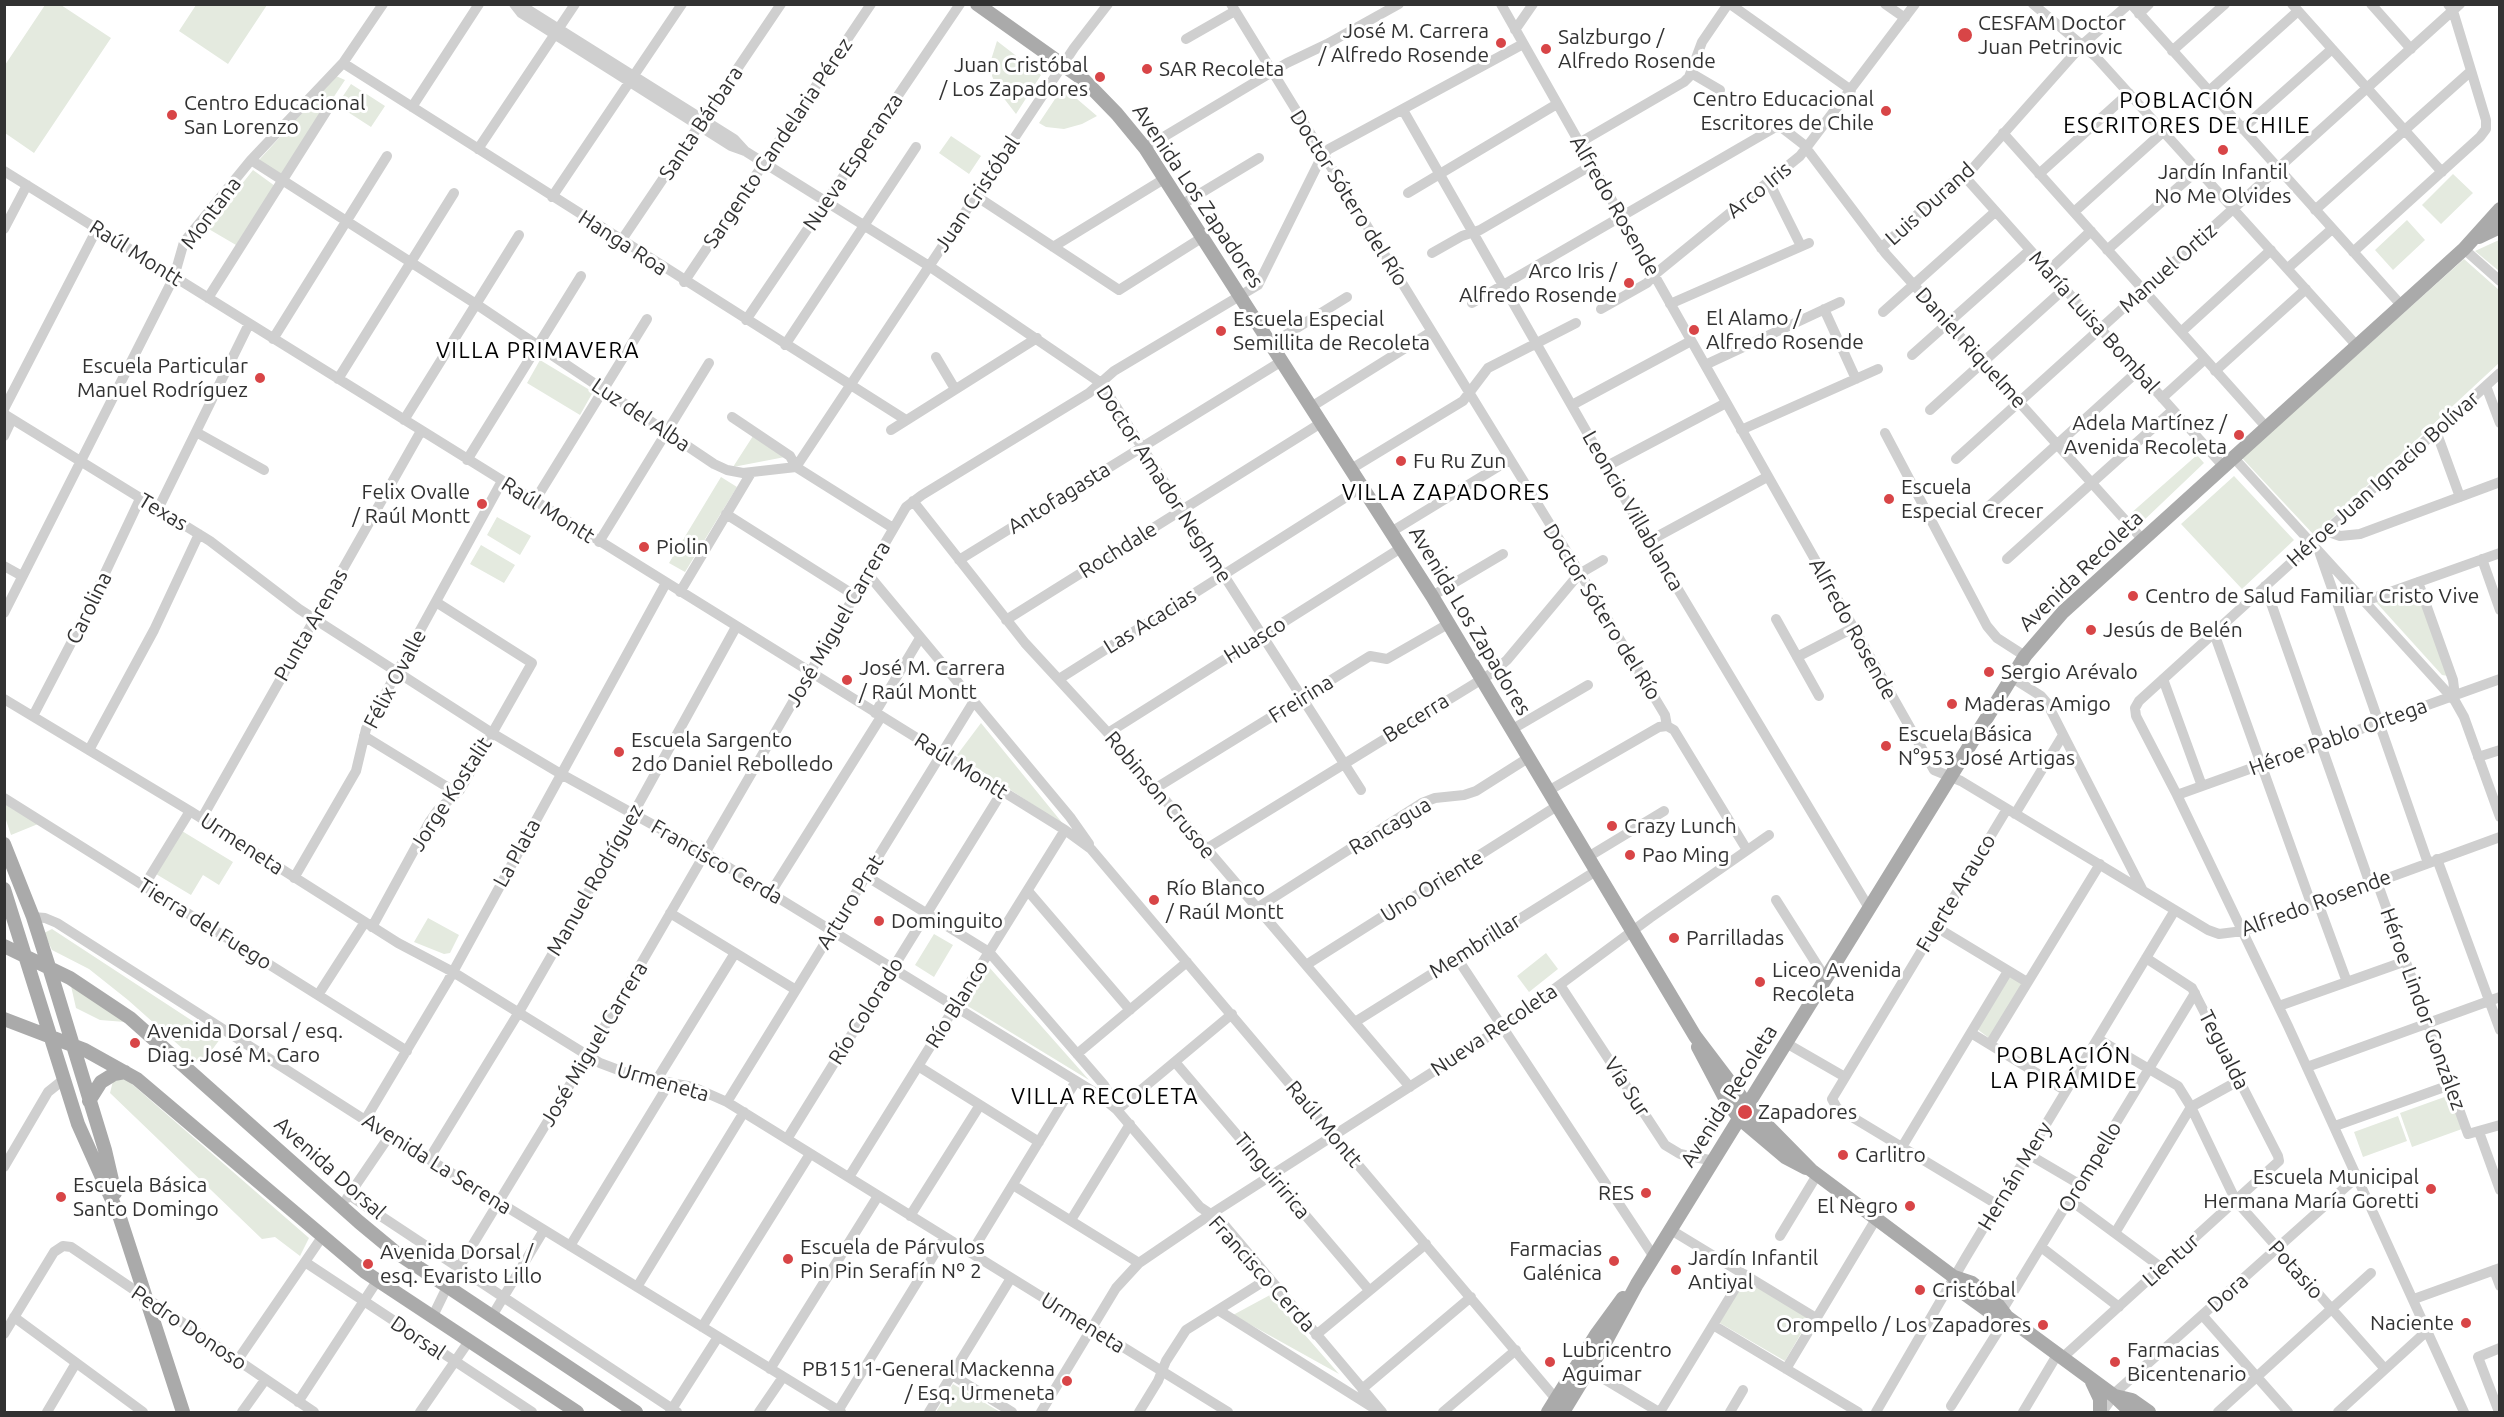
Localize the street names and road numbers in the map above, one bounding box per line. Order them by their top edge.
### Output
street label: Sargento Candelaria Pérez [698,33,858,253]
street label: Santa Bárbara [654,61,748,185]
street label: Nueva Esperanza [798,89,908,235]
street label: Avenida Los Zapadores [1127,99,1269,293]
street label: Doctor Sótero del Río [1285,105,1413,291]
street label: Juan Cristóbal [929,131,1025,257]
street label: Alfredo Rosende [1565,131,1665,281]
street label: Arco Iris [1722,156,1796,224]
street label: Luis Durand [1880,157,1980,251]
street label: Montana [176,172,246,254]
street label: Hanga Roa [574,205,672,281]
street label: Raúl Montt [85,214,187,292]
street label: Manuel Ortiz [2114,218,2222,318]
street label: María Luisa Bombal [2024,246,2164,398]
street label: Daniel Riquelme [1910,282,2032,414]
street label: Luz del Alba [587,373,695,457]
street label: Doctor Amador Neghme [1091,381,1237,587]
street label: Héroe Juan Ignacio Bolívar [2282,386,2484,572]
street label: Leoncio Villablanca [1577,427,1689,595]
street label: Antofagasta [1003,457,1115,539]
street label: Raúl Montt [497,471,599,549]
street label: Texas [134,488,192,536]
street label: Avenida Recoleta [2014,505,2148,637]
street label: Rochdale [1074,516,1162,584]
street label: Doctor Sótero del Río [1538,519,1666,705]
street label: Avenida Los Zapadores [1404,522,1536,720]
street label: José Miguel Carrera [780,537,896,711]
street label: Alfredo Rosende [1804,554,1902,704]
street label: Punta Arenas [269,564,353,686]
street label: Carolina [61,568,117,648]
street label: Las Acacias [1099,583,1201,659]
street label: Huasco [1219,611,1291,669]
street label: Félix Ovalle [358,625,432,733]
street label: Freirina [1264,669,1338,729]
street label: Becerra [1378,688,1454,748]
street label: Héroe Pablo Ortega [2245,693,2431,781]
street label: Robinson Crusoe [1099,726,1221,864]
street label: Raúl Montt [910,727,1012,805]
street label: Jorge Kostalit [405,732,497,856]
street label: Rancagua [1344,792,1436,860]
street label: Manuel Rodríguez [541,800,649,960]
street label: Urmeneta [195,808,289,880]
street label: La Plata [488,814,546,892]
street label: Francisco Cerda [647,814,787,910]
street label: Fuerte Arauco [1911,829,2001,957]
street label: Uno Oriente [1376,845,1488,927]
street label: Arturo Prat [811,850,889,954]
street label: Alfredo Rosende [2237,864,2395,942]
street label: Tierra del Fuego [133,873,277,975]
street label: Héroe Lindor González [2375,904,2471,1114]
street label: Membrillar [1425,908,1525,984]
street label: Río Colorado [823,953,909,1069]
street label: Río Blanco [920,955,994,1053]
street label: José Miguel Carrera [535,957,653,1131]
street label: Nueva Recoleta [1426,978,1562,1082]
street label: Tegualda [2193,1006,2255,1094]
street label: Avenida Recoleta [1675,1020,1783,1172]
street label: Vía Sur [1599,1053,1655,1121]
street label: Urmeneta [614,1057,712,1107]
street label: Raúl Montt [1281,1076,1367,1172]
street label: Avenida La Serena [358,1108,516,1220]
street label: Avenida Dorsal [269,1112,391,1224]
street label: Hernán Mery [1973,1117,2057,1235]
street label: Orompello [2053,1117,2127,1217]
street label: Tinguiririca [1229,1128,1315,1224]
street label: Francisco Cerda [1203,1211,1321,1337]
street label: Lientur [2137,1228,2205,1292]
street label: Potasio [2263,1236,2329,1304]
street label: Dora [2203,1268,2253,1318]
street label: Pedro Donoso [126,1280,252,1376]
street label: Urmeneta [1036,1287,1130,1359]
street label: Dorsal [386,1311,450,1365]

